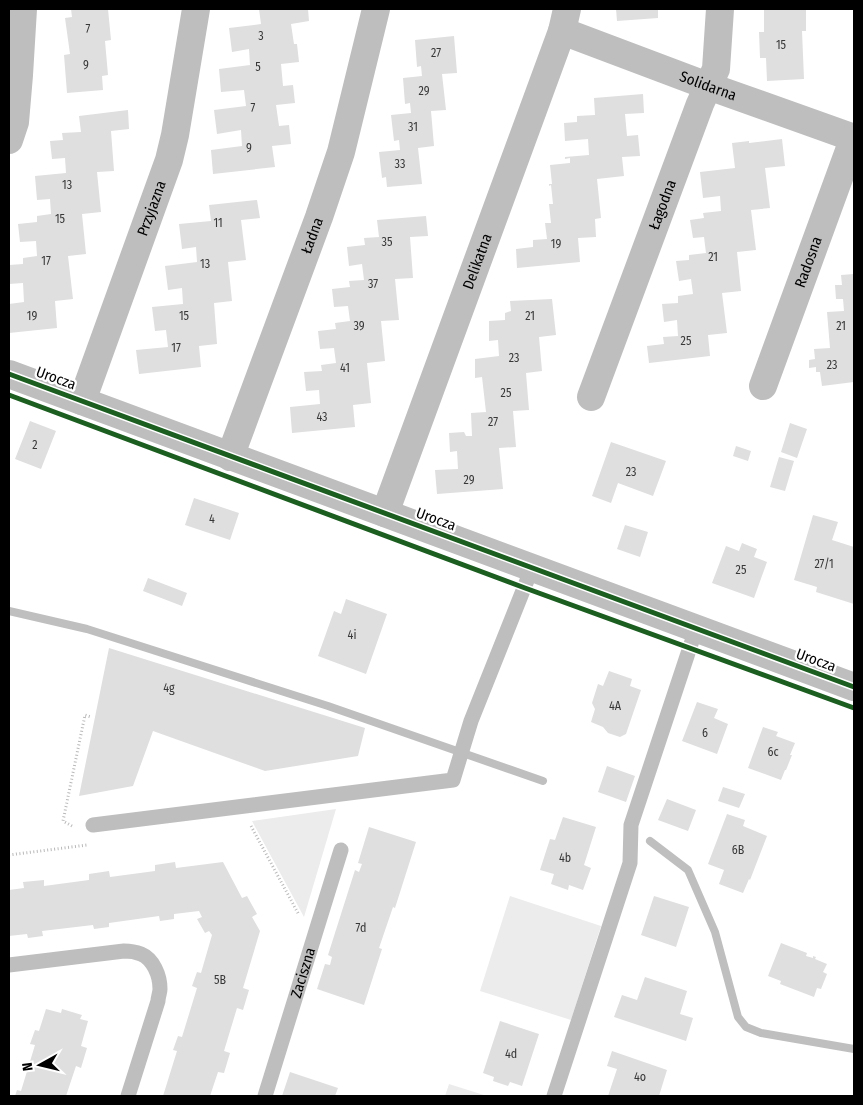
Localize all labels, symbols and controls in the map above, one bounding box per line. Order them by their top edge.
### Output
house number: 7 [86,22,91,36]
house number: 3 [258,29,264,43]
house number: 15 [776,38,787,52]
house number: 27 [431,46,441,60]
house number: 9 [83,58,89,72]
house number: 5 [255,60,261,74]
street label: Solidarna [677,67,739,104]
house number: 29 [418,84,430,98]
house number: 7 [251,101,256,115]
house number: 31 [408,120,418,134]
house number: 9 [246,141,252,155]
house number: 33 [395,157,405,171]
street label: Łagodna [645,177,680,232]
house number: 13 [62,178,72,192]
street label: Przyjazna [133,178,170,238]
house number: 15 [55,212,66,226]
street label: Ładna [297,215,327,256]
house number: 11 [213,216,223,230]
street label: Delikatna [459,231,496,292]
street label: Radosna [791,234,826,290]
house number: 35 [382,235,393,249]
house number: 19 [551,237,561,251]
house number: 21 [708,250,718,264]
house number: 17 [41,254,51,268]
house number: 13 [200,257,210,271]
house number: 37 [368,277,378,291]
house number: 19 [27,309,37,323]
house number: 15 [179,309,190,323]
house number: 21 [525,309,535,323]
house number: 39 [353,319,365,333]
house number: 21 [836,319,846,333]
house number: 25 [681,334,692,348]
house number: 17 [171,341,181,355]
house number: 23 [509,351,519,365]
house number: 23 [827,358,837,372]
house number: 41 [340,361,350,375]
street label: Urocza [34,363,78,393]
house number: 25 [501,386,512,400]
house number: 43 [316,410,328,424]
house number: 27 [488,415,498,429]
house number: 2 [32,438,38,452]
house number: 23 [626,465,636,479]
house number: 29 [463,473,475,487]
street label: Urocza [414,504,458,534]
house number: 4 [209,512,215,526]
house number: 27/1 [814,557,834,571]
house number: 25 [736,563,747,577]
house number: 4i [348,628,356,642]
street label: Urocza [794,645,838,675]
house number: 4g [163,681,175,695]
house number: 4A [609,699,622,713]
house number: 6 [702,726,708,740]
house number: 6c [767,745,779,759]
house number: 6B [732,843,745,857]
house number: 4b [559,851,571,865]
house number: 7d [356,921,366,935]
street label: Zaciszna [287,945,319,1000]
house number: 5B [214,973,226,987]
north arrow [15,1040,65,1090]
house number: 4d [505,1047,517,1061]
text: N [19,1061,37,1072]
house number: 4o [634,1070,646,1084]

